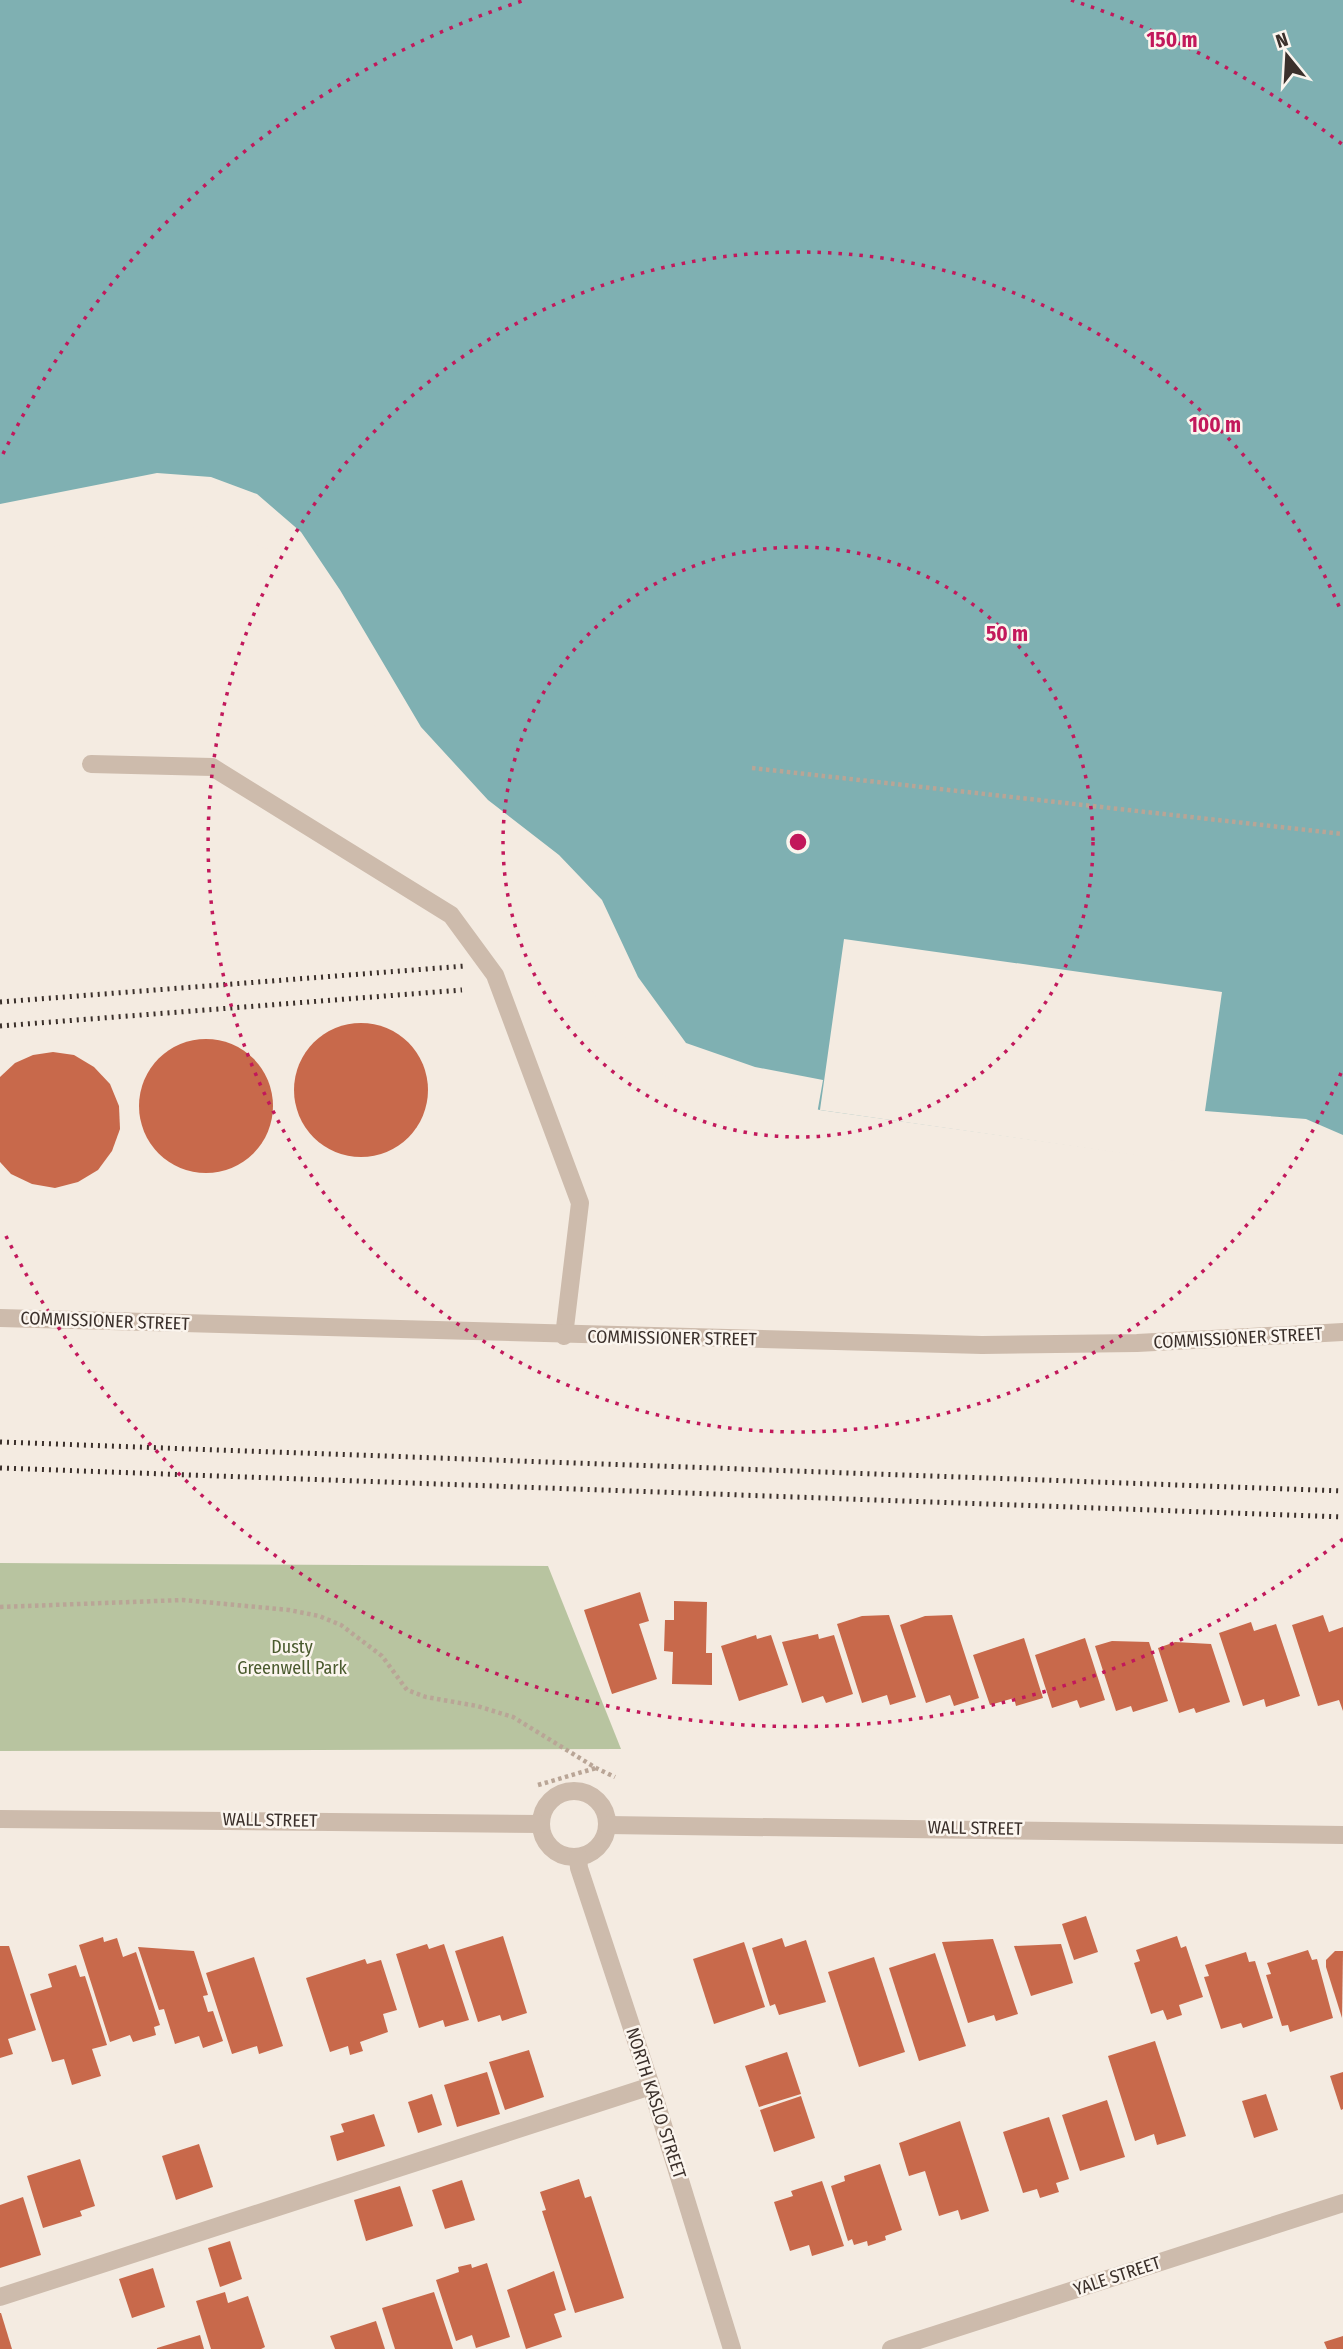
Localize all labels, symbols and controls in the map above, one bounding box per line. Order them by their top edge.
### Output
north arrow [1252,21,1322,91]
text: 150 m [1146,27,1198,53]
text: N [1273,28,1291,53]
text: 100 m [1189,412,1241,438]
text: 50 m [986,621,1028,647]
centre of rings [786,830,810,854]
street label: COMMISSIONER STREET [20,1307,191,1335]
street label: COMMISSIONER STREET [1153,1323,1324,1353]
street label: COMMISSIONER STREET [587,1326,757,1350]
park label: Dusty Greenwell Park [237,1636,347,1679]
street label: WALL STREET [222,1808,318,1832]
street label: WALL STREET [927,1816,1023,1840]
street label: NORTH KASLO STREET [621,2025,691,2182]
street label: YALE STREET [1071,2251,1164,2300]

